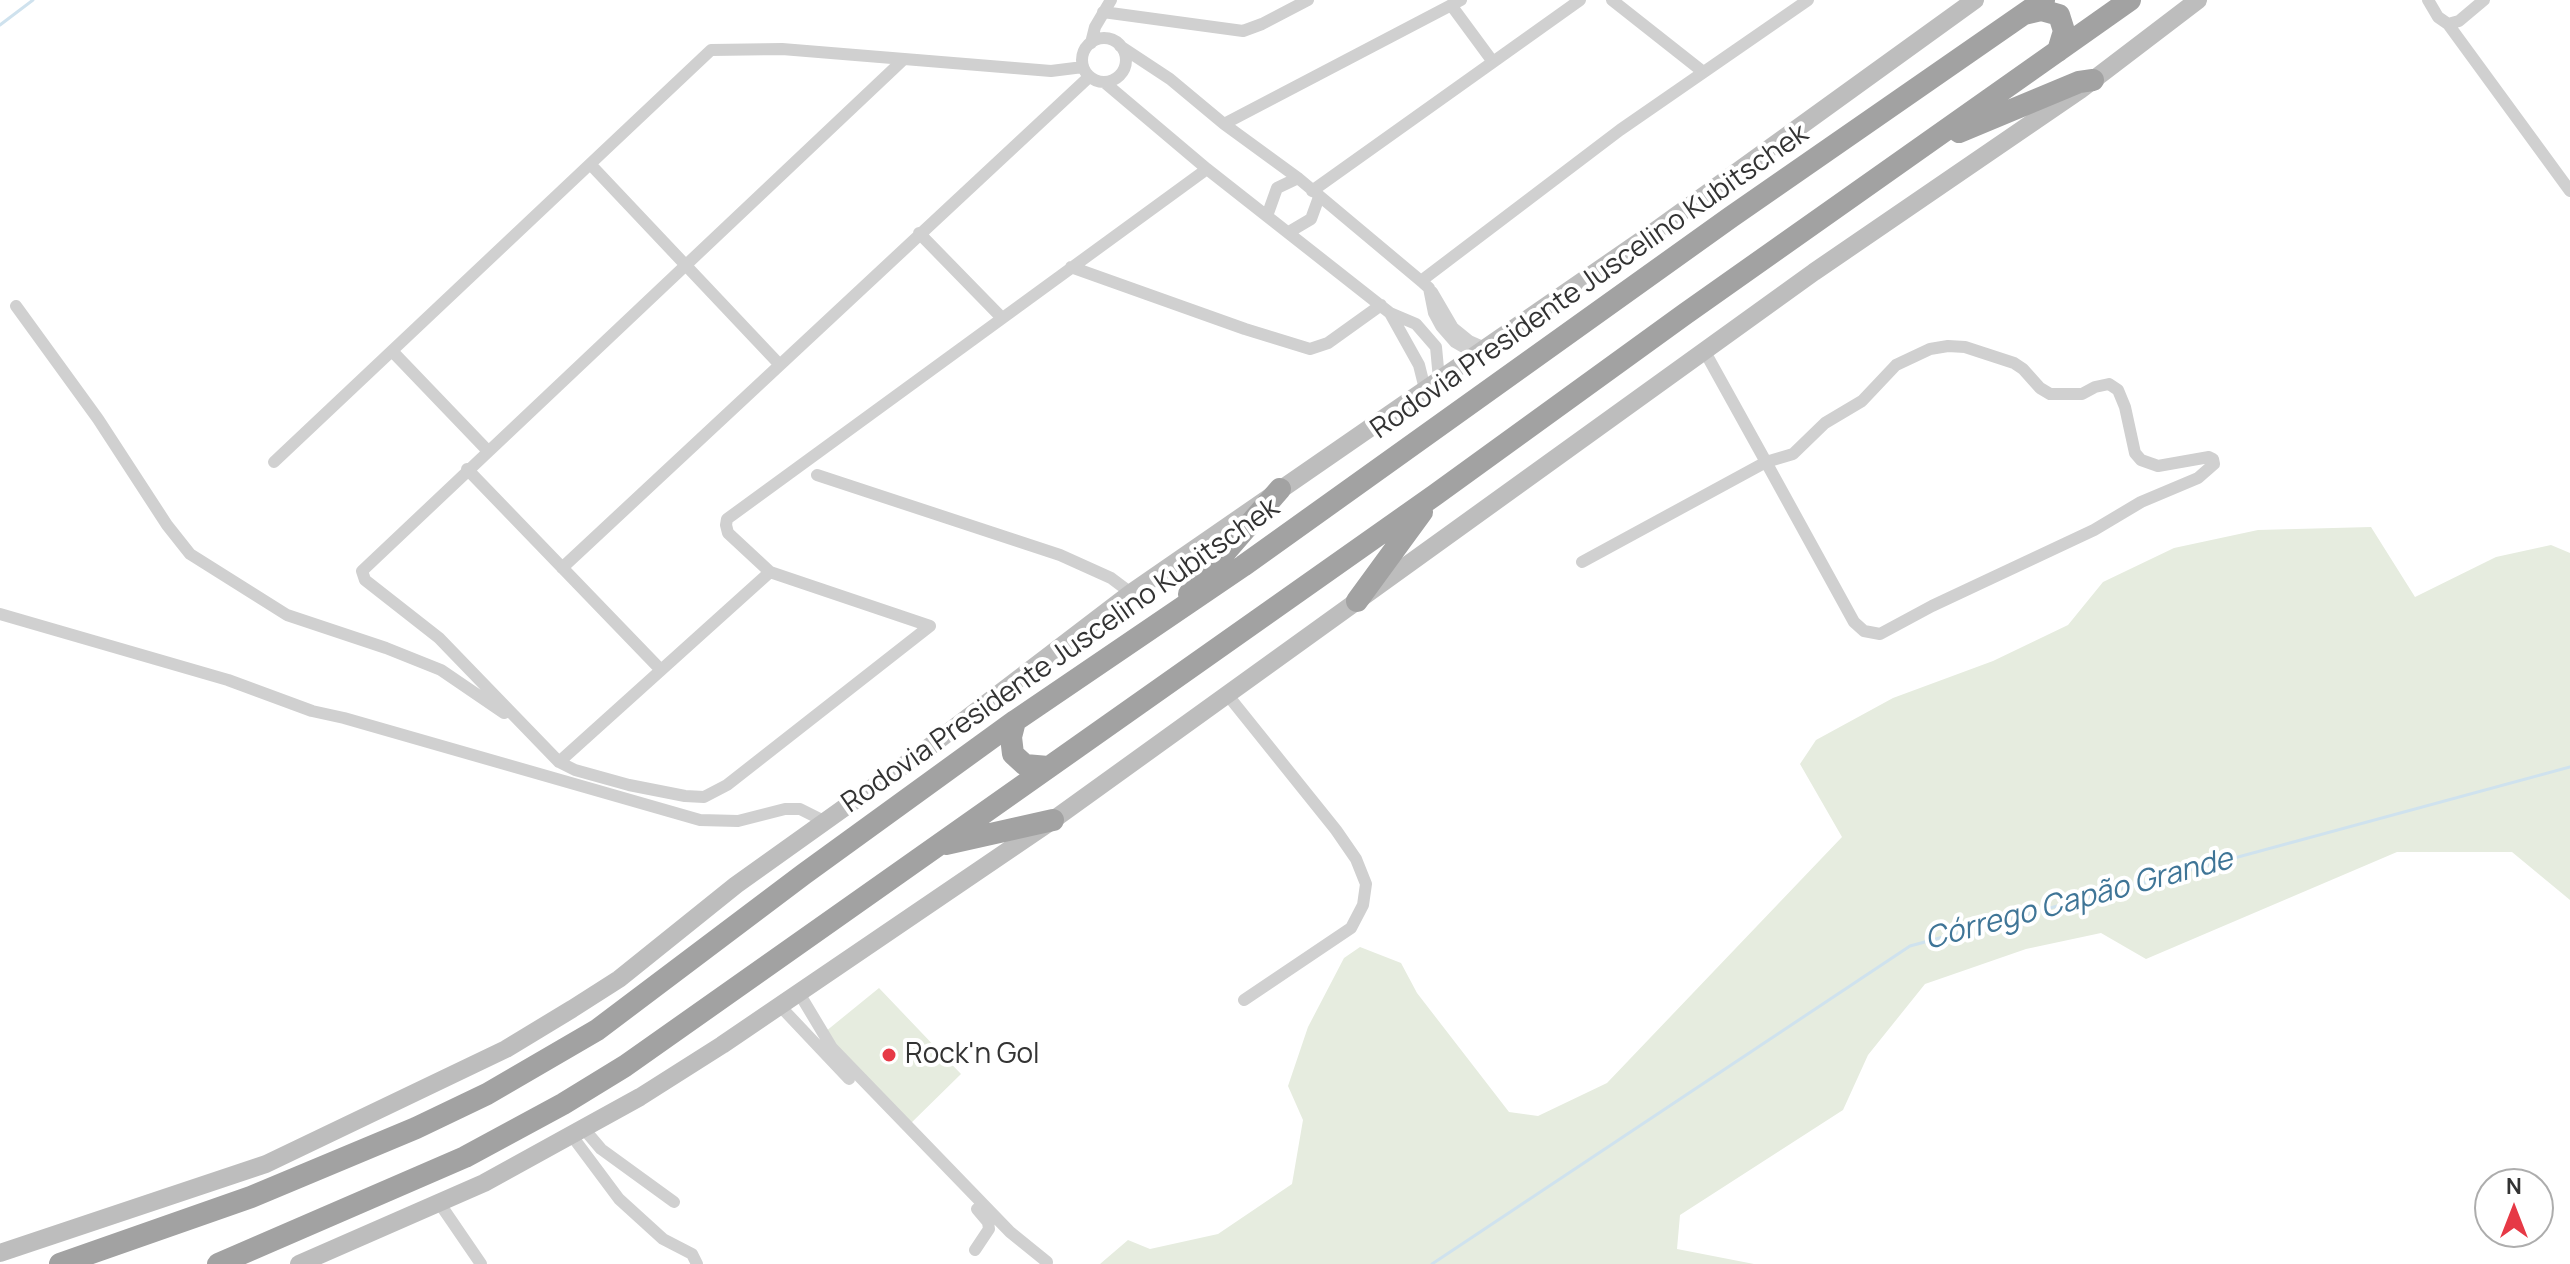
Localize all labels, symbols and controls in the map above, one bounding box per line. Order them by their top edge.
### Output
street label: Rodovia Presidente Juscelino Kubitschek [1365,117,1815,447]
street label: Rodovia Presidente Juscelino Kubitschek [836,491,1286,821]
water label: Córrego Capão Grande [1921,842,2237,958]
place label: Rock'n Gol [905,1038,1040,1072]
marker: Rock'n Gol [880,1046,898,1064]
north arrow [2474,1168,2554,1248]
text: N [2506,1171,2522,1201]

